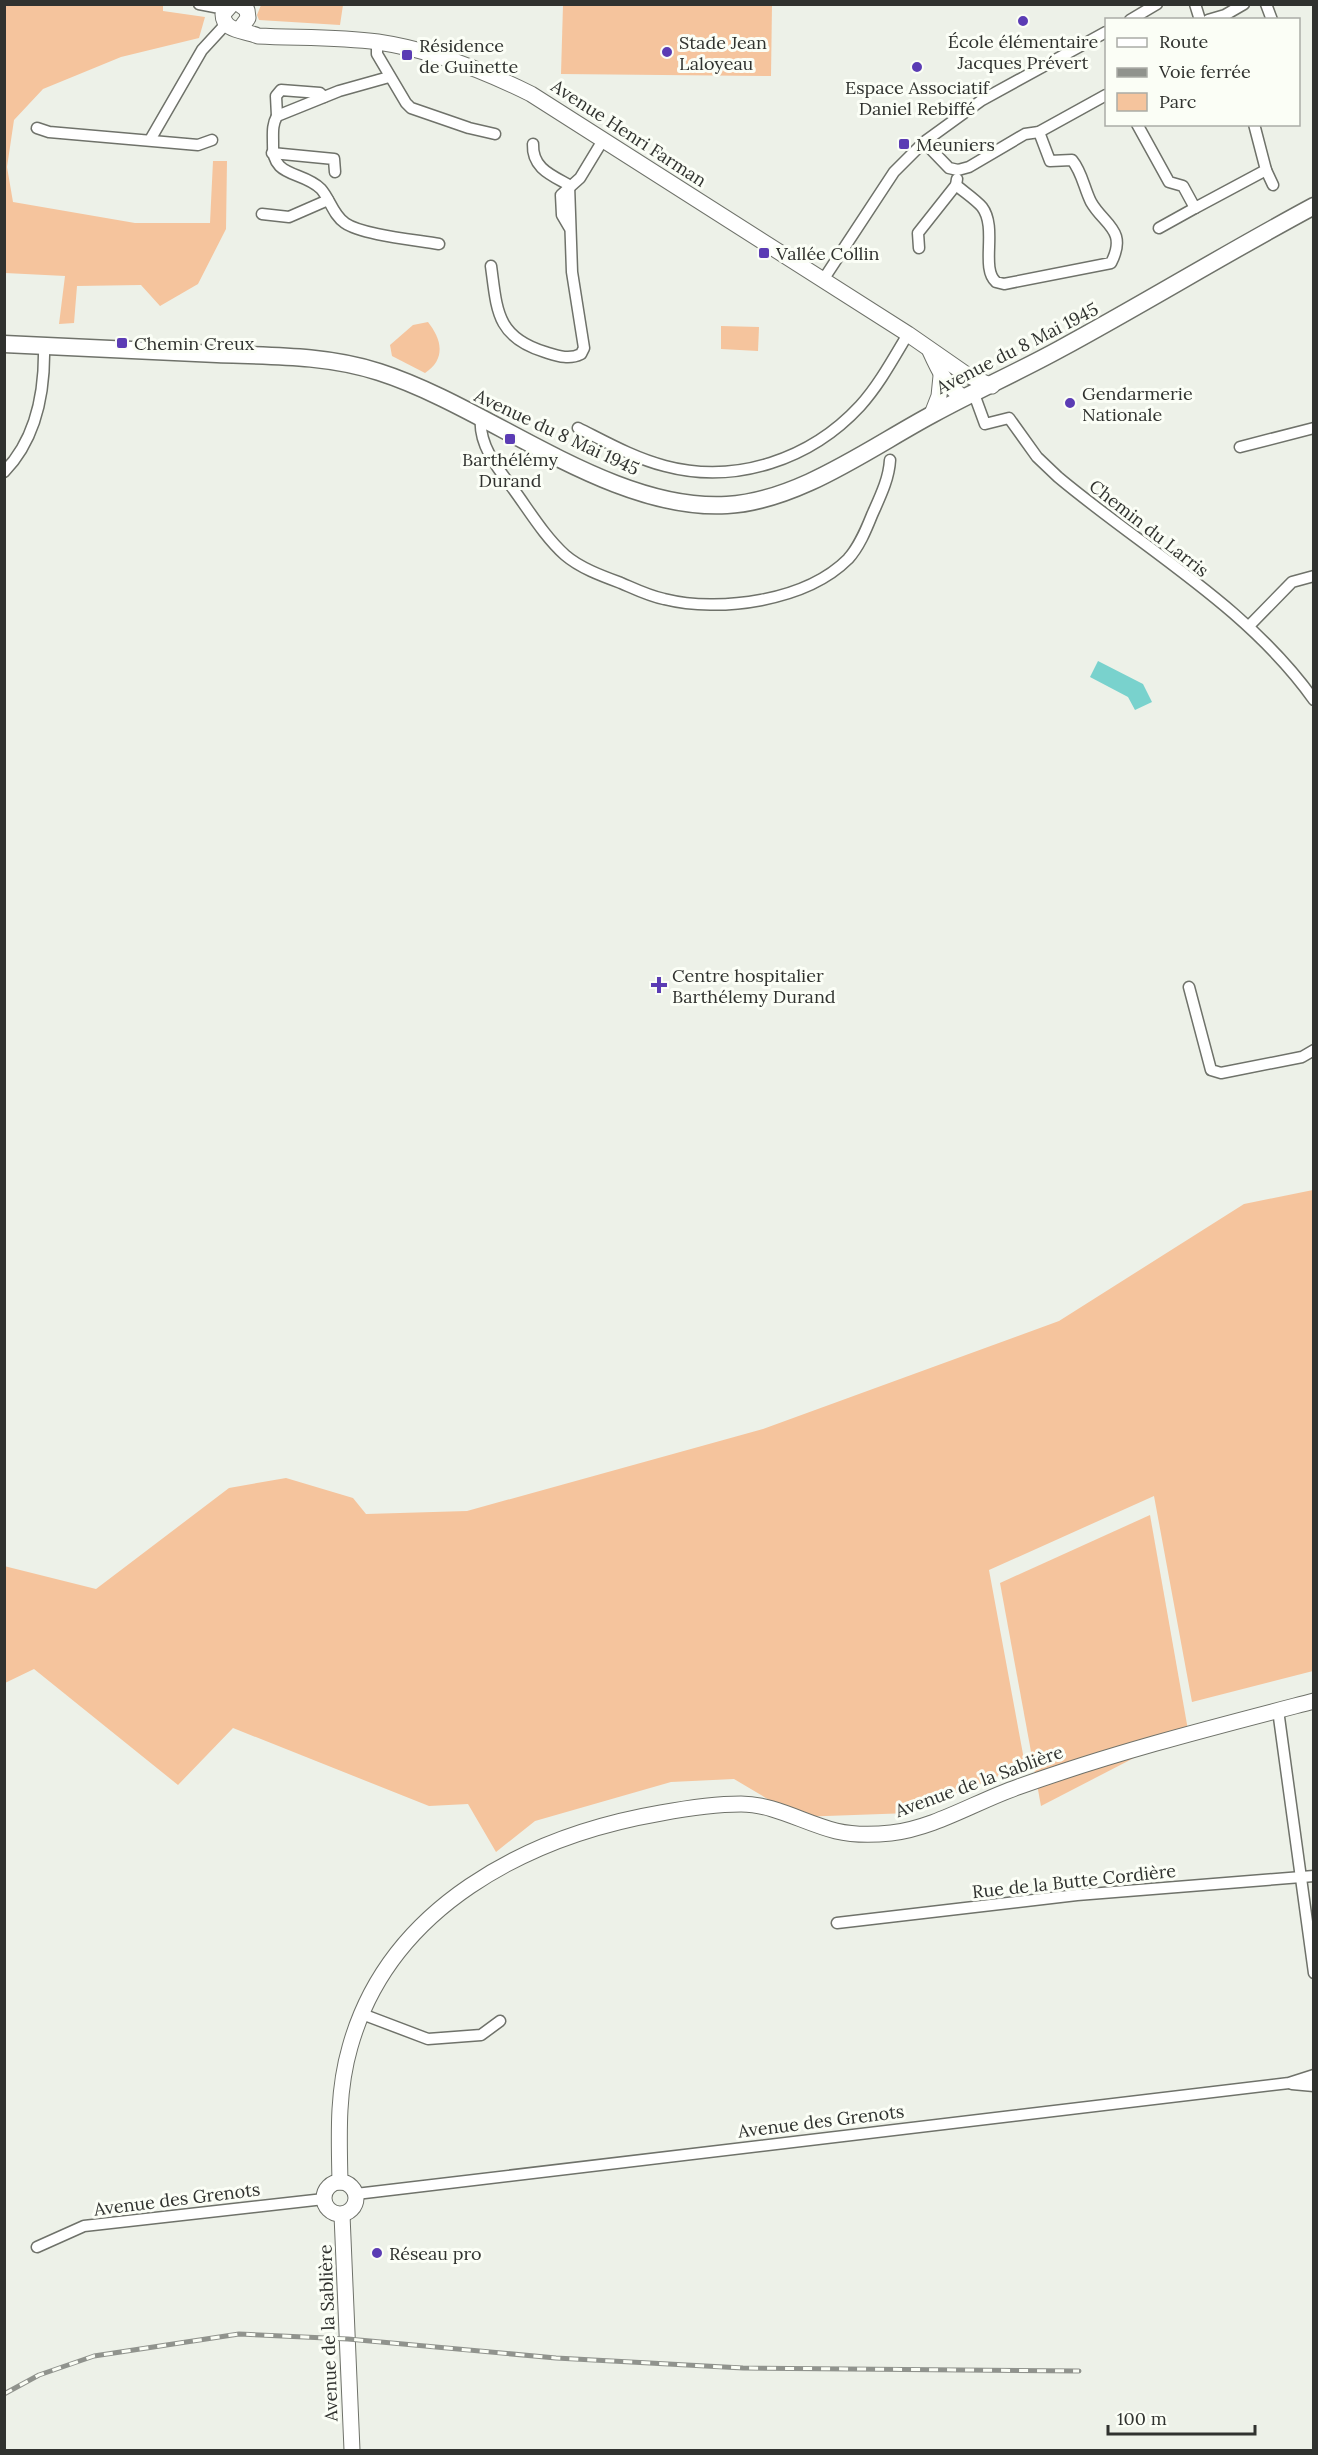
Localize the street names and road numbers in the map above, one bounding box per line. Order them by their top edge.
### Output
street label: Avenue Henri Farman [546,74,711,192]
street label: Avenue du 8 Mai 1945 [931,297,1102,399]
street label: Avenue du 8 Mai 1945 [470,383,643,480]
street label: Chemin du Larris [1085,474,1213,582]
street label: Avenue de la Sablière [891,1740,1066,1822]
street label: Rue de la Butte Cordière [971,1859,1177,1903]
street label: Avenue des Grenots [736,2099,905,2143]
street label: Avenue des Grenots [92,2177,261,2221]
street label: Avenue de la Sablière [313,2244,343,2423]

